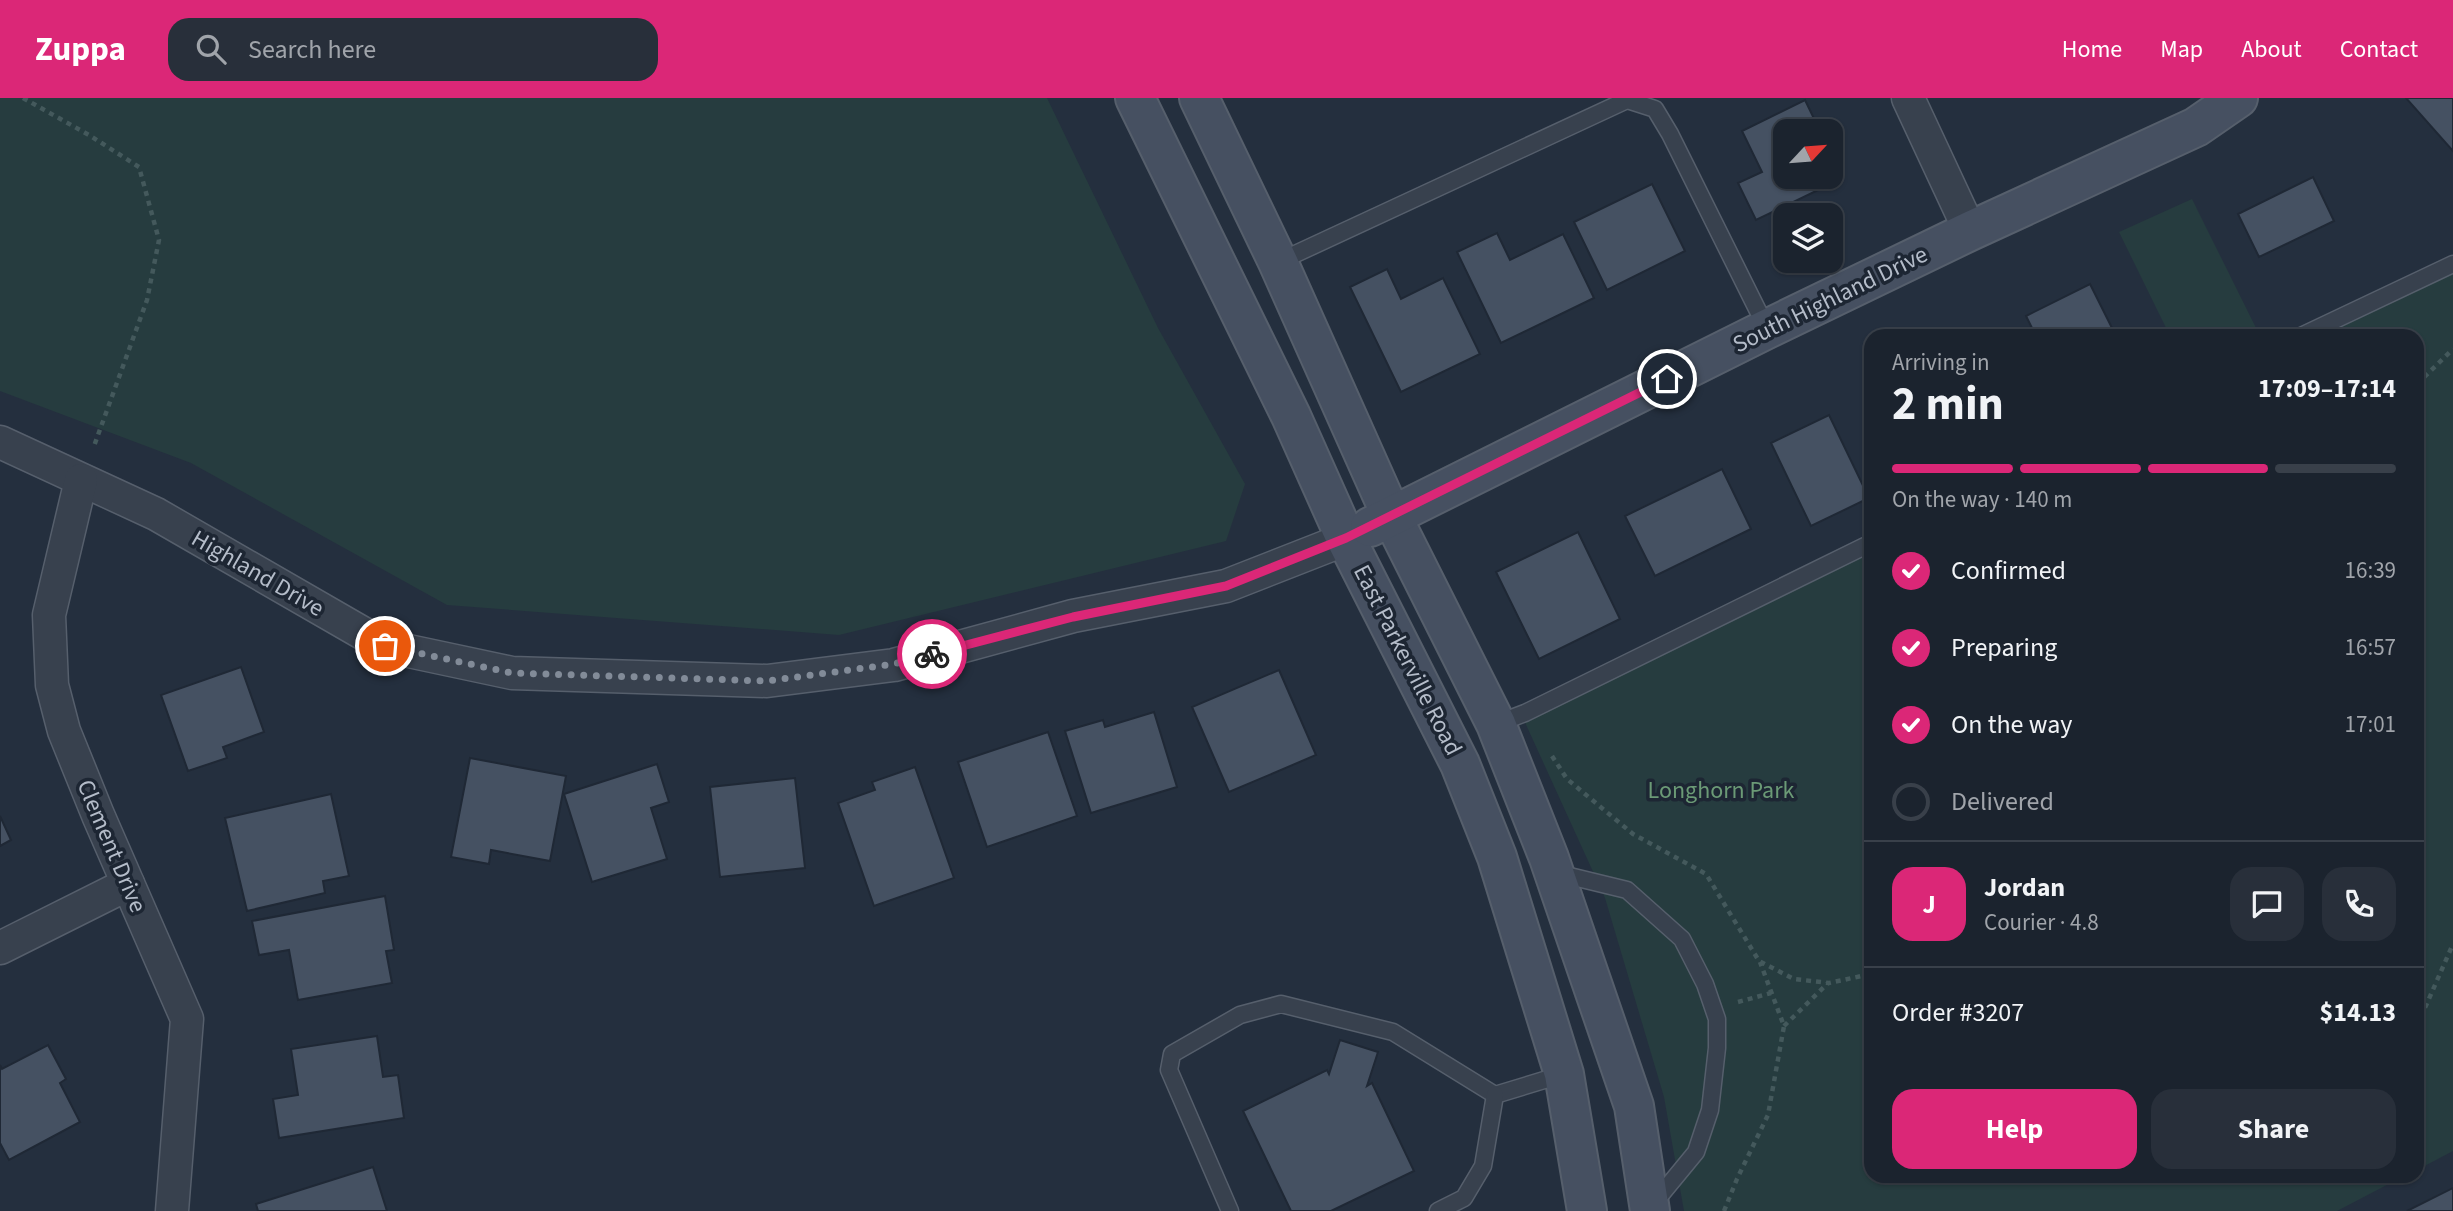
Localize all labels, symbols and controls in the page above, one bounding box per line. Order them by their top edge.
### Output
search box [168,18,658,81]
text: Zuppa [35,26,126,73]
icon: search [192,30,230,68]
text: Search here [248,31,376,68]
text: Home [2062,32,2122,67]
text: Map [2160,32,2203,67]
text: About [2241,32,2302,67]
text: Contact [2340,32,2418,67]
north arrow [1773,119,1843,189]
map controls [1773,119,1843,273]
button: layers [1773,203,1843,273]
street label: South Highland Drive [1727,237,1934,362]
text: Arriving in [1892,346,1990,379]
pin [1637,349,1697,409]
icon: home [1648,360,1686,398]
text: 17:09–17:14 [2258,370,2396,407]
text: 2 min [1892,372,2004,437]
text: On the way · 140 m [1892,483,2072,516]
street label: Highland Drive [185,521,331,626]
icon: check [1892,552,1930,590]
text: Confirmed [1951,552,2066,589]
text: 16:39 [2345,554,2396,587]
street label: East Parkerville Road [1344,559,1471,762]
pin [355,616,415,676]
courier [897,619,967,689]
icon: bag [366,627,404,665]
icon: check [1892,629,1930,667]
text: Preparing [1951,629,2057,666]
text: 16:57 [2345,631,2396,664]
icon: bike [913,635,951,673]
icon: check [1892,706,1930,744]
text: On the way [1951,706,2072,743]
text: 17:01 [2345,708,2396,741]
park label: Longhorn Park [1648,773,1795,808]
street label: Clement Drive [68,774,155,918]
text: Delivered [1951,783,2054,820]
button: chat [2230,867,2304,941]
button: phone [2322,867,2396,941]
text: Jordan [1984,869,2065,906]
text: J [1922,886,1936,923]
text: Courier · 4.8 [1984,906,2099,939]
text: Order #3207 [1892,994,2024,1031]
text: $14.13 [2320,994,2396,1031]
button: Help [1892,1089,2137,1169]
button: Share [2151,1089,2396,1169]

